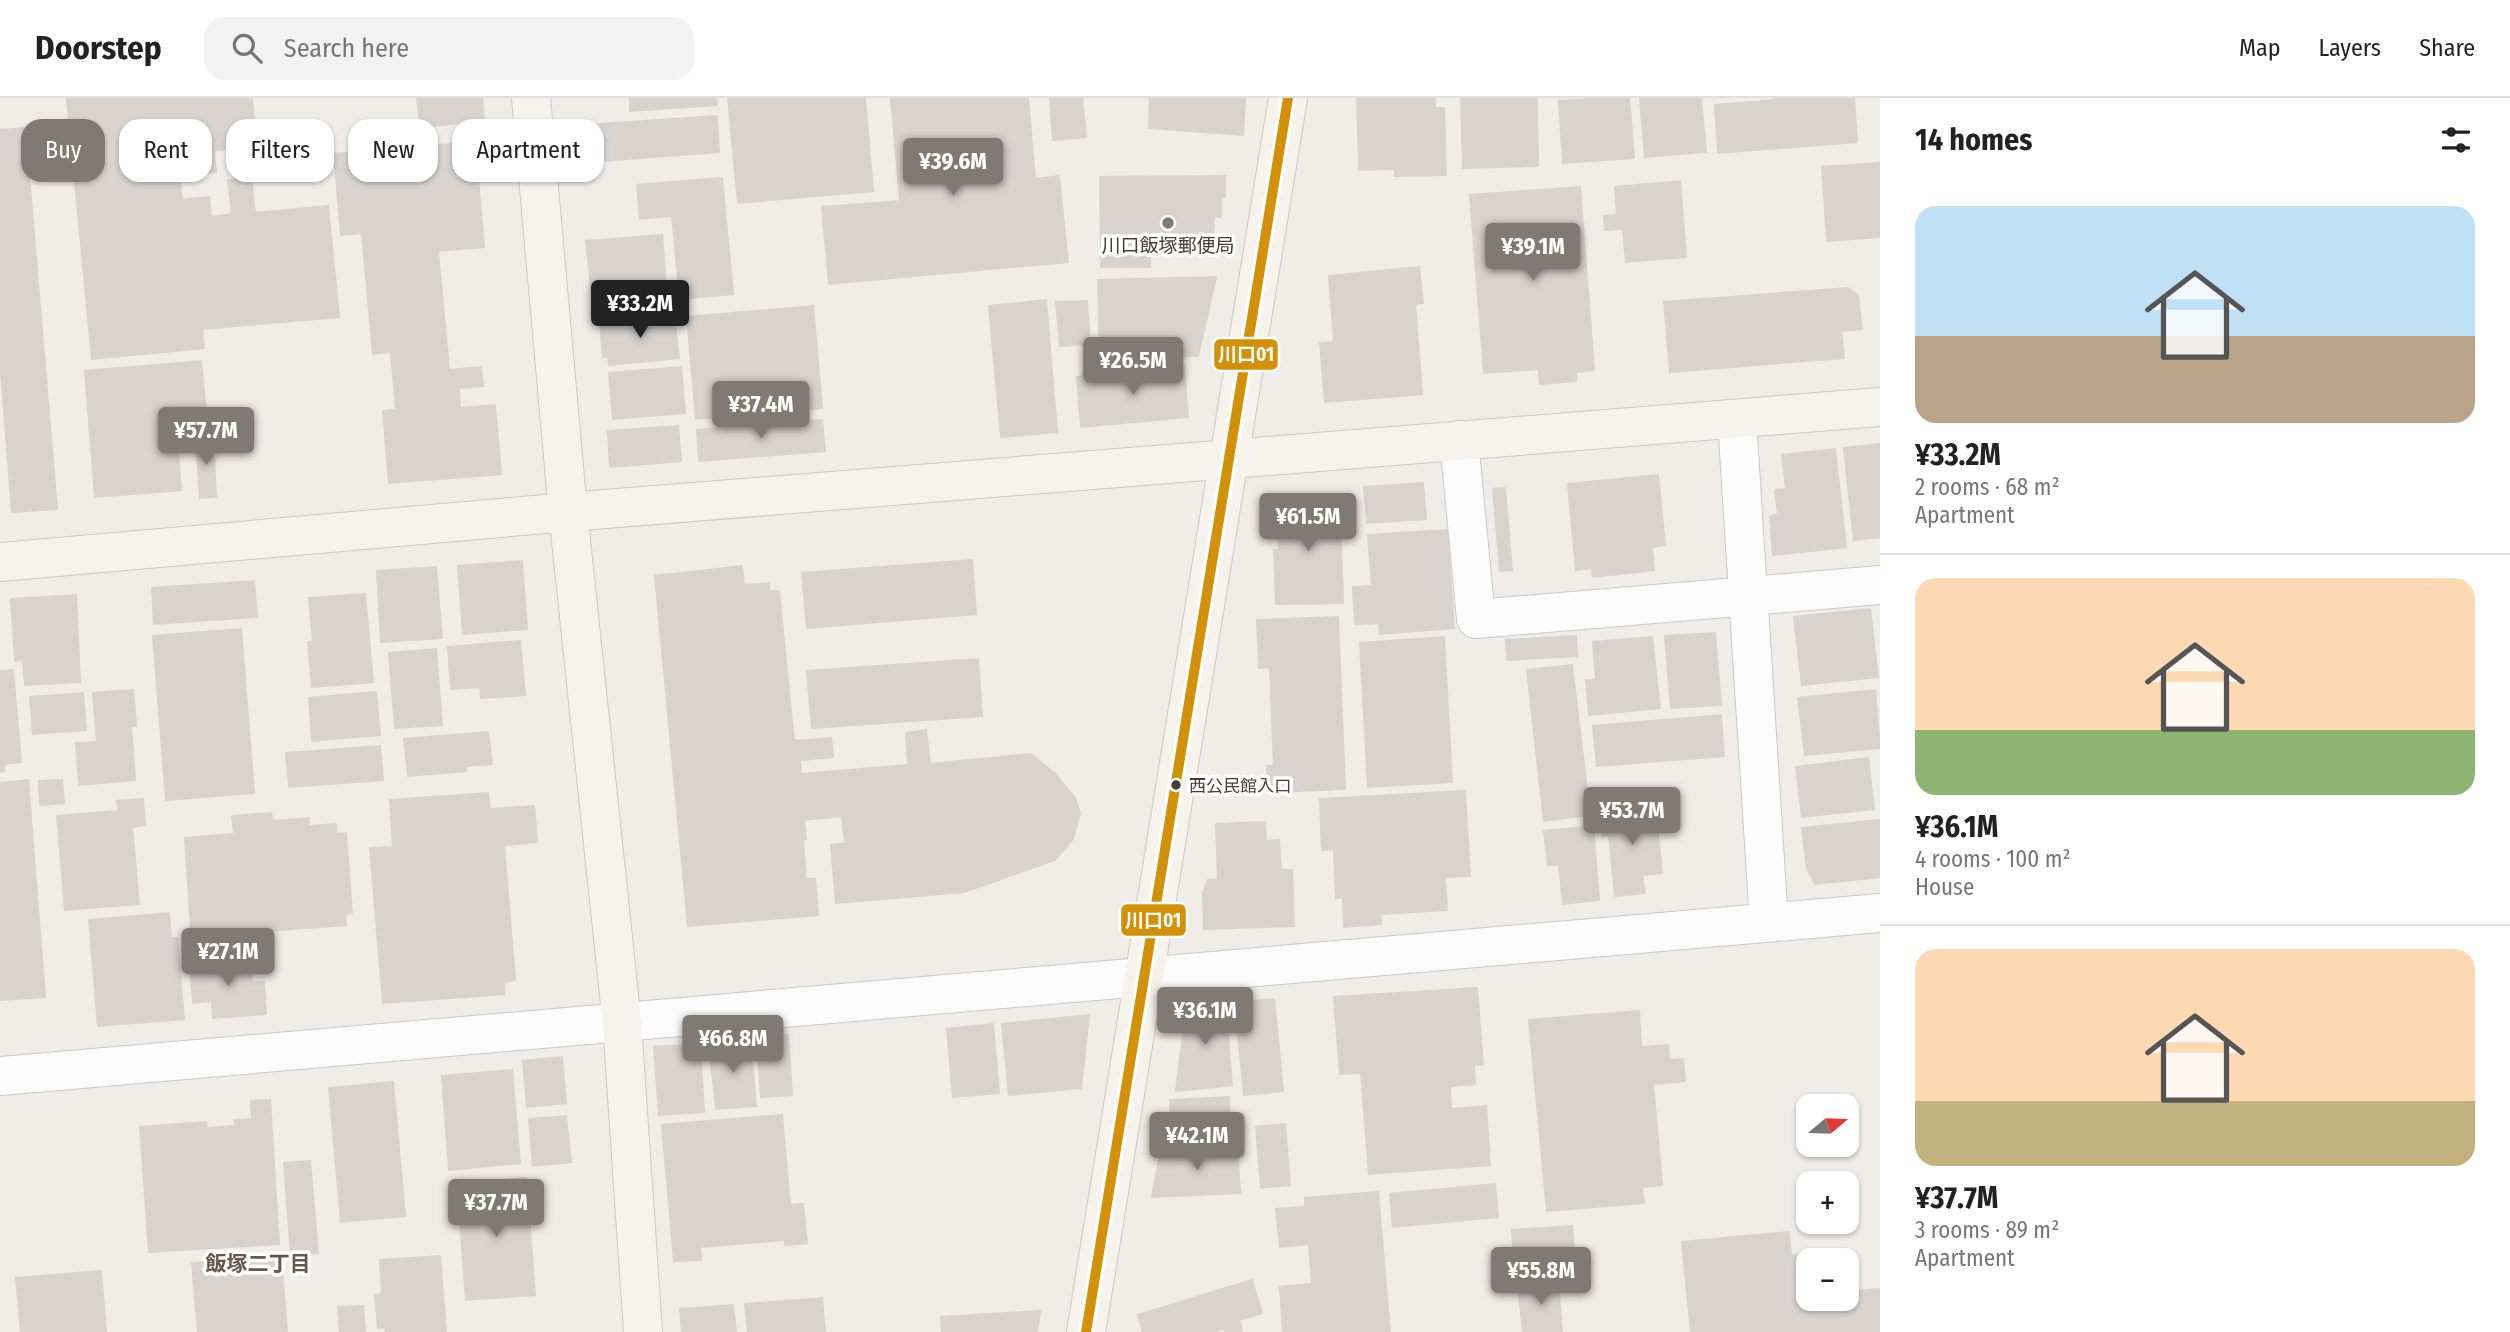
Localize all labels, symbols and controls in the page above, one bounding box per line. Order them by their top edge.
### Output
search box [204,17,694,80]
text: Doorstep [35,28,162,68]
icon: search [228,29,266,67]
text: Search here [284,33,409,64]
text: Map [2239,34,2281,62]
text: Layers [2319,34,2381,62]
text: Share [2419,34,2475,62]
chip: Buy [21,119,105,182]
chip: Rent [119,119,212,182]
chip: Filters [226,119,334,182]
chip: New [348,119,438,182]
chip: Apartment [452,119,604,182]
icon: filters [2437,121,2475,159]
text: 14 homes [1915,122,2032,158]
pin: ¥39.6M [896,139,1010,198]
text: ¥39.6M [919,147,987,175]
marker: 川口飯塚郵便局 [1160,215,1176,231]
pin: ¥39.1M [1476,223,1590,283]
text: ¥39.1M [1501,232,1565,260]
place label: 川口飯塚郵便局 [1101,234,1235,257]
icon: home [2132,252,2258,378]
pin: ¥33.2M [583,280,697,340]
text: ¥33.2M [607,289,673,317]
pin: ¥26.5M [1076,338,1190,397]
line badge: 川口01 [1213,338,1279,371]
text: 川口01 [1218,343,1274,366]
text: ¥26.5M [1099,346,1167,374]
pin: ¥37.4M [704,382,818,441]
text: ¥37.4M [728,390,794,418]
pin: ¥57.7M [149,408,263,467]
text: ¥57.7M [174,416,238,444]
text: ¥33.2M [1915,437,2001,473]
text: 2 rooms · 68 m² [1915,473,2060,501]
pin: ¥61.5M [1251,494,1365,553]
text: Apartment [1915,501,2015,529]
text: ¥61.5M [1275,502,1341,530]
icon: home [2132,624,2258,750]
place label: 西公民館入口 [1189,776,1291,797]
marker: 西公民館入口 [1169,778,1183,792]
pin: ¥53.7M [1575,788,1689,847]
text: ¥53.7M [1599,796,1665,824]
text: ¥36.1M [1915,809,1998,845]
text: 4 rooms · 100 m² [1915,845,2071,873]
text: House [1915,873,1974,901]
line badge: 川口01 [1120,903,1187,937]
text: 川口01 [1125,909,1181,932]
pin: ¥27.1M [171,928,285,988]
text: ¥27.1M [197,937,259,965]
pin: ¥36.1M [1148,988,1262,1047]
icon: home [2132,995,2258,1121]
text: ¥36.1M [1173,996,1237,1024]
pin: ¥66.8M [676,1016,790,1075]
text: ¥66.8M [698,1024,768,1052]
north arrow [1796,1094,1858,1157]
map controls [1796,1094,1859,1311]
pin: ¥42.1M [1140,1112,1254,1172]
text: ¥42.1M [1166,1121,1228,1149]
button: + [1796,1171,1859,1234]
pin: ¥37.7M [439,1180,553,1239]
text: ¥37.7M [1915,1180,1998,1216]
text: ¥37.7M [464,1188,528,1216]
text: 3 rooms · 89 m² [1915,1216,2059,1244]
text: Apartment [1915,1244,2015,1272]
pin: ¥55.8M [1484,1248,1598,1307]
button: − [1796,1248,1859,1311]
district label: 飯塚二丁目 [205,1251,311,1277]
text: ¥55.8M [1507,1256,1575,1284]

